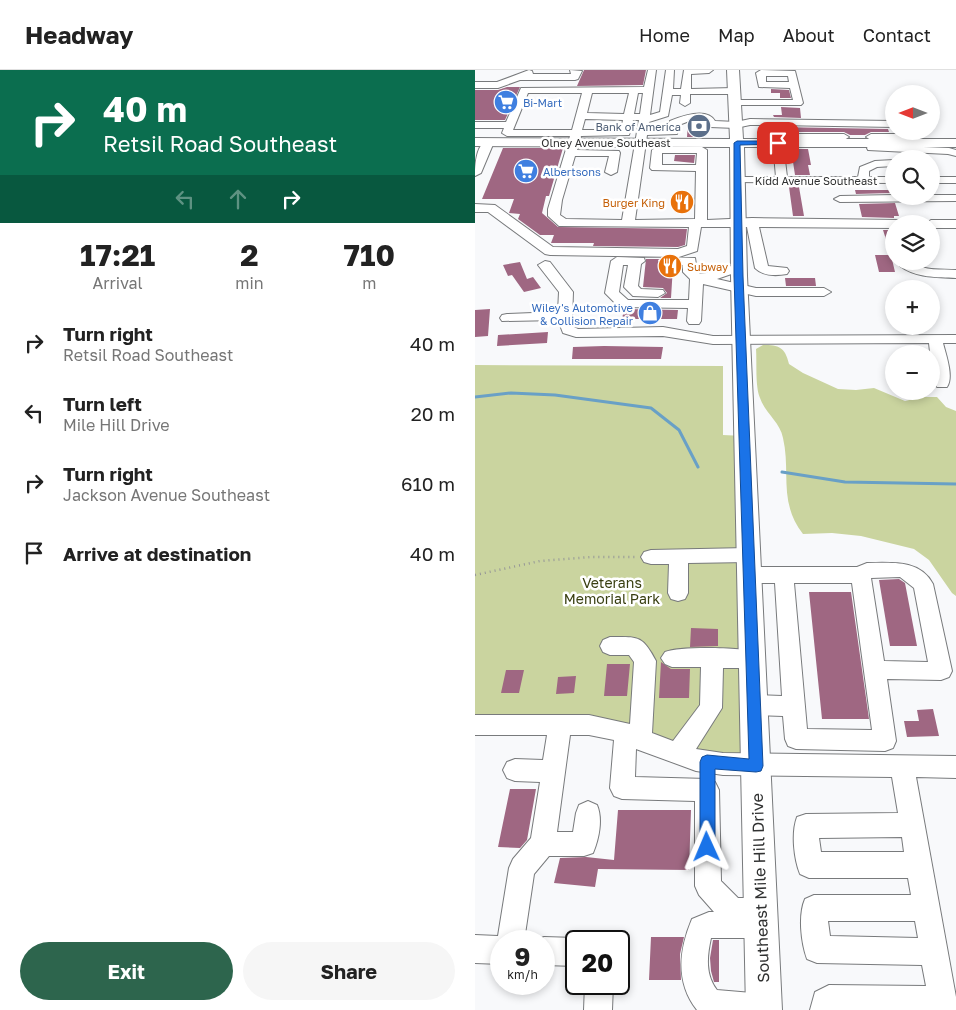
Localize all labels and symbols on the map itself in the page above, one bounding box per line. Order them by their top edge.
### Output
north arrow [885,85,940,140]
supermarket icon: Bi-Mart [493,89,519,115]
place label: Bi-Mart [523,96,562,109]
bank icon: Bank of America [686,113,712,139]
place label: Bank of America [595,120,681,133]
pin [757,122,799,164]
street label: Olney Avenue Southeast [541,136,671,149]
supermarket icon: Albertsons [513,158,539,184]
place label: Albertsons [543,165,601,178]
street label: Kidd Avenue Southeast [755,174,877,187]
restaurant icon: Burger King [669,189,695,215]
place label: Burger King [603,196,665,209]
restaurant icon: Subway [657,253,683,279]
place label: Subway [687,260,728,273]
shop icon: Wiley's Automotive & Collision Repair [637,300,663,326]
place label: Wiley's Automotive & Collision Repair [532,301,634,327]
park label: Veterans Memorial Park [564,574,660,607]
street label: Southeast Mile Hill Drive [747,793,773,983]
position arrow [680,820,732,872]
speed limit sign: 20 [565,930,630,995]

